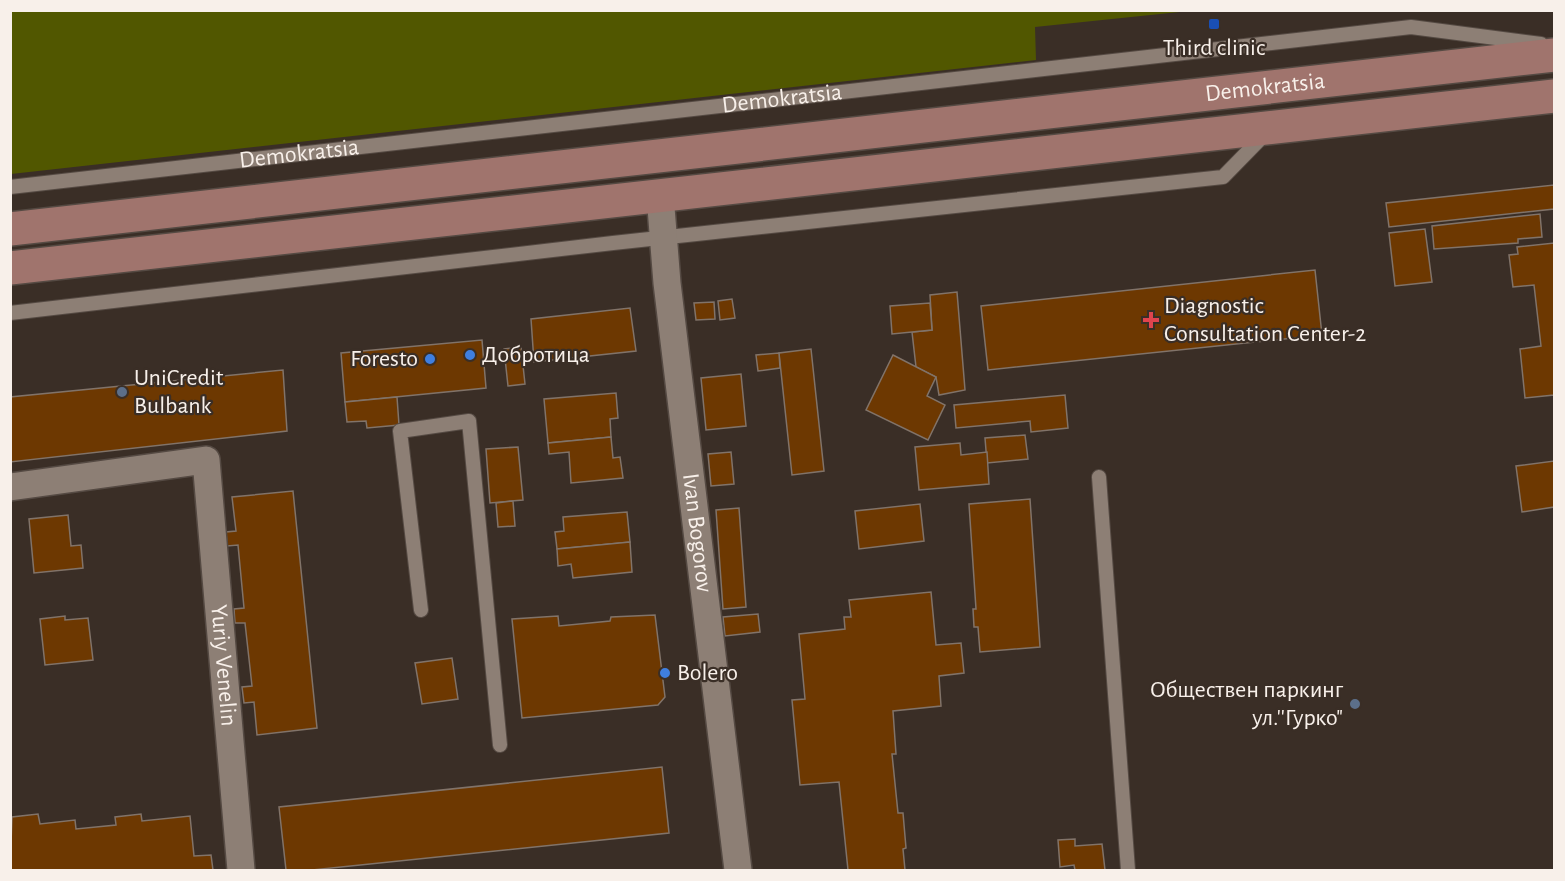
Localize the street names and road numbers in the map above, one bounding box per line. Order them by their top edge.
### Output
street label: Demokratsia [1204,69,1326,106]
street label: Demokratsia [721,80,843,118]
street label: Demokratsia [238,135,360,173]
street label: Ivan Bogorov [678,472,716,594]
street label: Yuriy Venelin [206,604,241,727]

